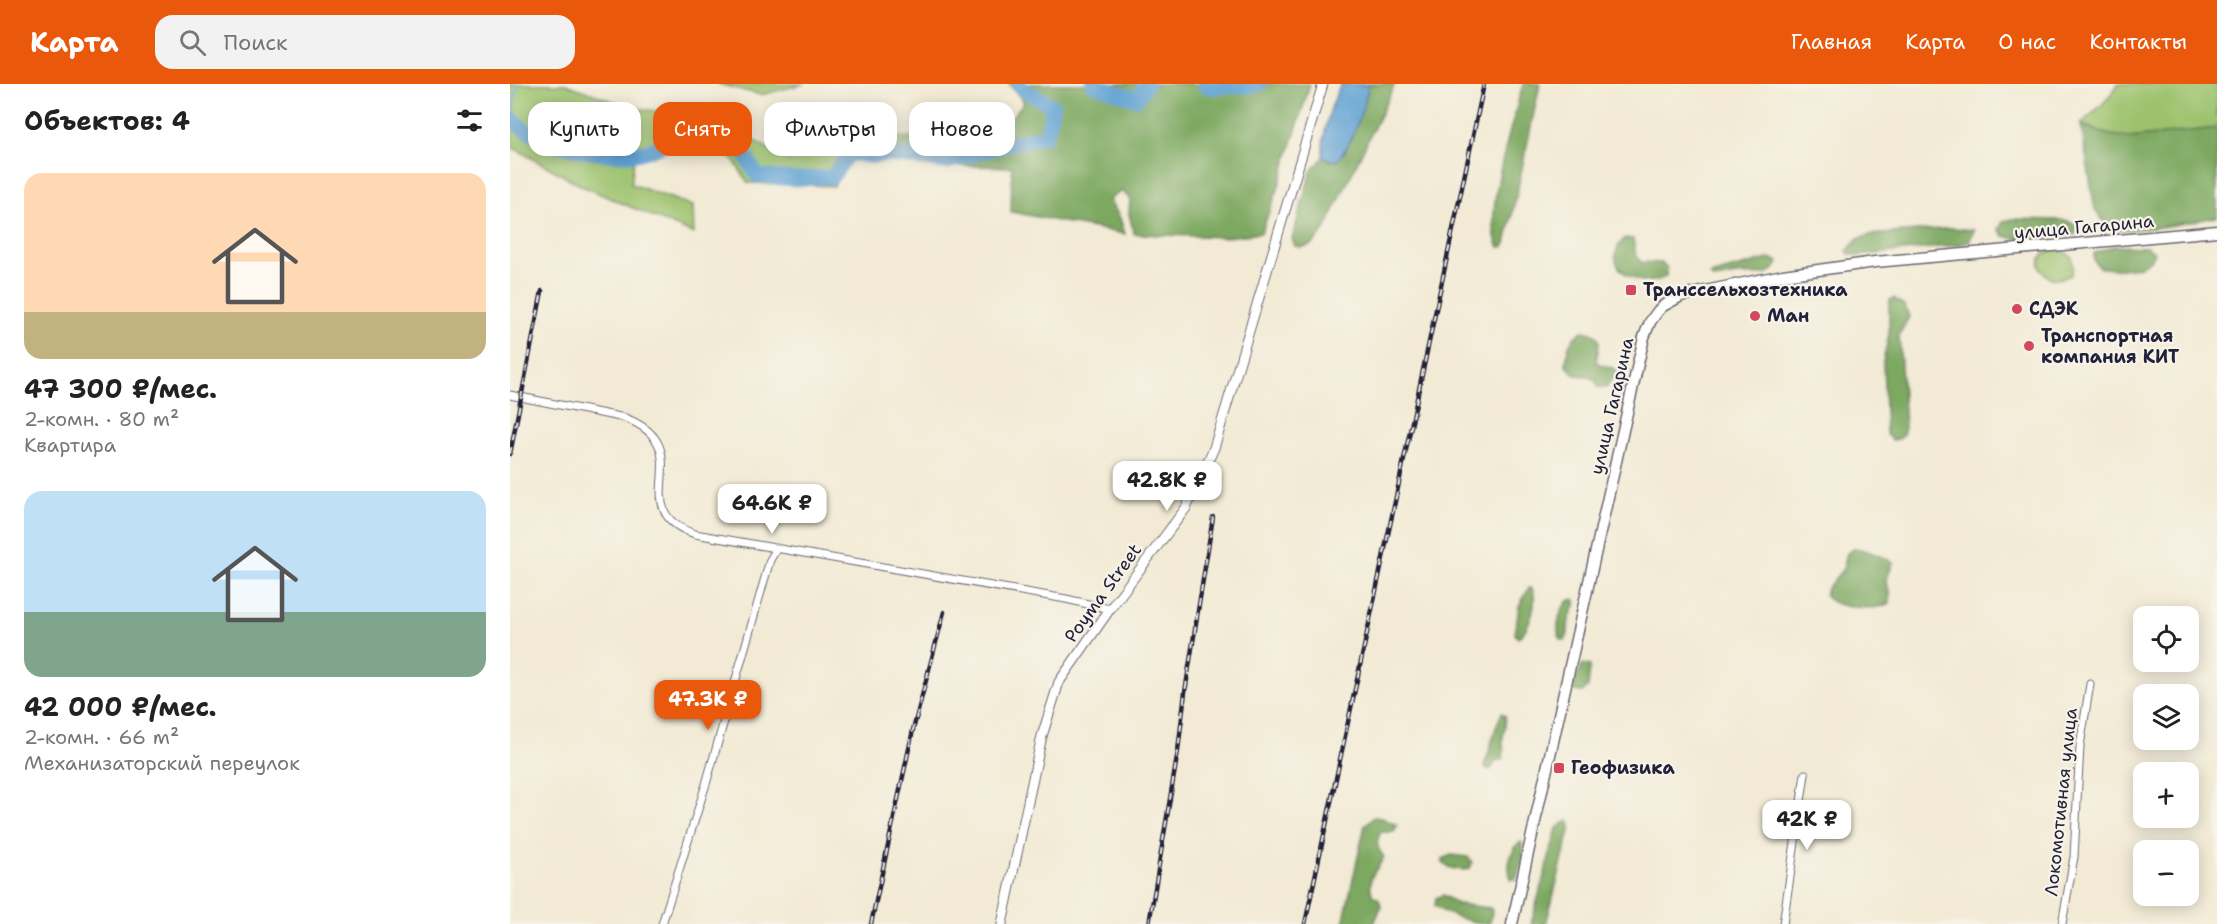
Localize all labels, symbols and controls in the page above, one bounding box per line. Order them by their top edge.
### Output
search box [155,15,575,69]
text: Карта [30,23,119,61]
icon: search [176,26,209,59]
text: Поиск [224,28,288,57]
text: Главная [1791,28,1872,56]
text: Карта [1905,28,1965,56]
text: О нас [1998,28,2056,56]
text: Контакты [2089,28,2187,56]
chip: Купить [528,102,641,156]
chip: Снять [653,102,752,156]
chip: Фильтры [764,102,897,156]
chip: Новое [909,102,1015,156]
text: Объектов: 4 [24,103,190,138]
icon: filters [453,104,486,137]
street label: улица Гагарина [2013,209,2155,245]
icon: home [201,212,309,320]
place label: Транссельхозтехника [1643,278,1848,302]
marker: Транссельхозтехника [1624,283,1638,297]
place label: СДЭК [2029,297,2079,321]
marker: СДЭК [2010,302,2024,316]
place label: Ман [1767,304,1810,328]
marker: Ман [1748,309,1762,323]
place label: Транспортная компания КИТ [2041,324,2179,369]
street label: улица Гагарина [1585,335,1639,477]
marker: Транспортная компания КИТ [2022,339,2036,353]
text: 47 300 ₽/мес. [24,371,217,406]
text: 2-комн. · 80 m² [24,406,179,432]
text: Квартира [24,432,116,458]
pin: 42.8K ₽ [1112,461,1222,512]
text: 42.8K ₽ [1127,467,1207,493]
pin: 64.6K ₽ [717,484,827,535]
text: 64.6K ₽ [732,490,812,516]
icon: home [201,530,309,638]
street label: Poyma Street [1059,539,1147,647]
map controls [2133,606,2199,906]
button: locate [2133,606,2199,672]
pin: 47.3K ₽ [653,680,763,731]
button: layers [2133,684,2199,750]
text: 47.3K ₽ [668,686,748,712]
text: 42 000 ₽/мес. [24,689,217,724]
street label: Локомотивная улица [2039,707,2083,897]
text: 2-комн. · 66 m² [24,724,179,750]
text: Механизаторский переулок [24,750,300,776]
place label: Геофизика [1571,756,1675,780]
marker: Геофизика [1552,761,1566,775]
button: + [2133,762,2199,828]
pin: 42K ₽ [1765,800,1849,851]
text: 42K ₽ [1776,806,1838,832]
button: − [2133,840,2199,906]

